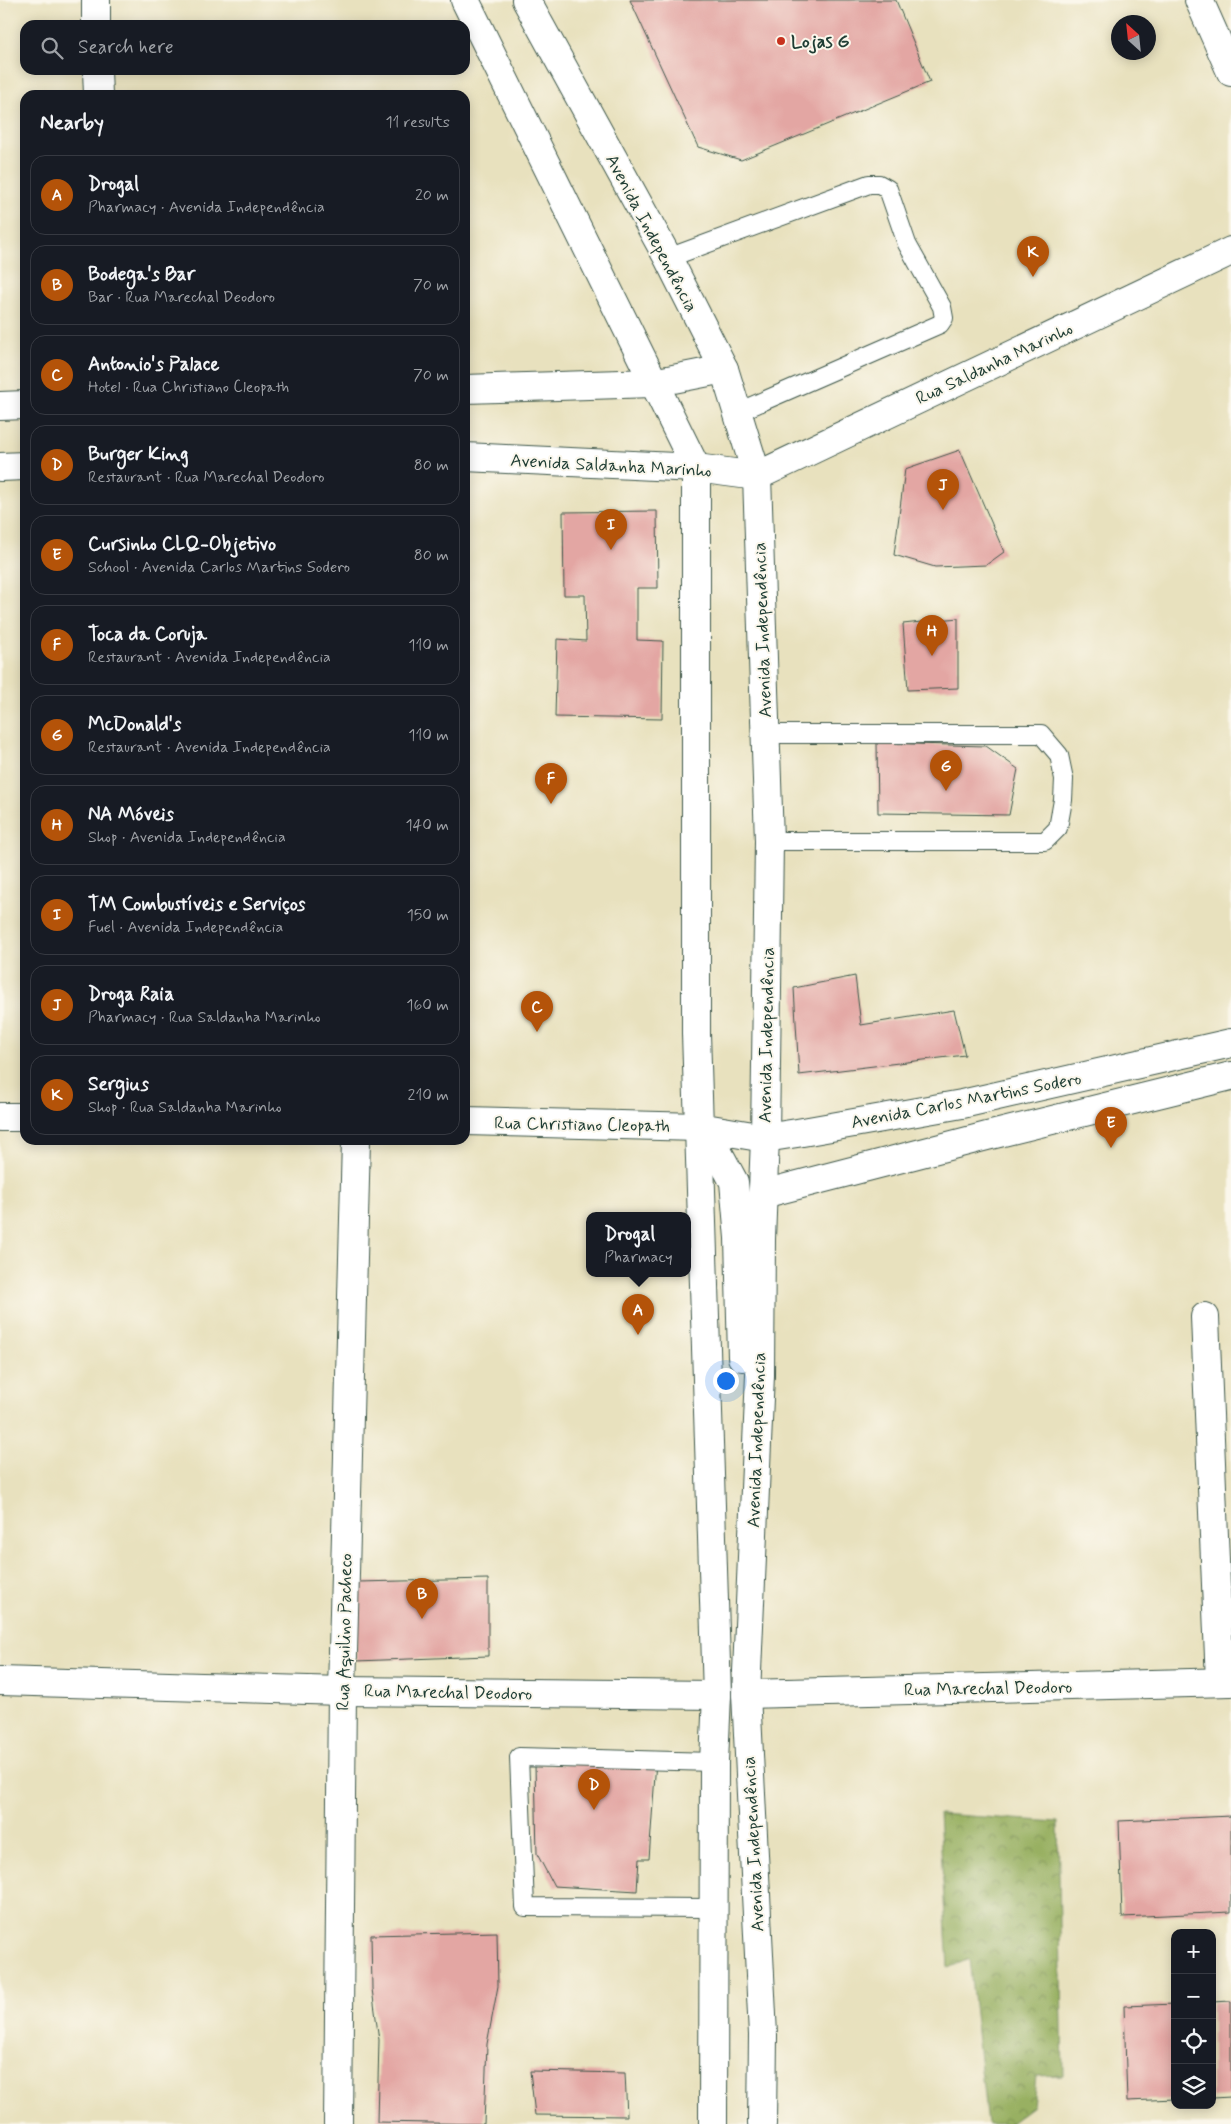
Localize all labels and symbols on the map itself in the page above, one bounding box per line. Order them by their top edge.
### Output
north arrow [1111,15,1156,60]
place label: Lojas G [791,30,850,54]
marker: Lojas G [775,35,787,47]
street label: Avenida Independência [599,150,703,317]
pin: K [1017,236,1049,277]
street label: Rua Saldanha Marinho [912,317,1077,411]
street label: Avenida Saldanha Marinho [510,449,712,483]
pin: J [927,469,959,510]
pin: I [595,509,627,550]
street label: Avenida Independência [748,542,778,718]
pin: H [916,615,948,656]
pin: G [930,750,962,791]
pin: F [535,763,567,804]
street label: Avenida Independência [753,947,781,1123]
pin: C [521,991,553,1032]
street label: Avenida Carlos Martins Sodero [849,1067,1083,1135]
pin: E [1095,1107,1127,1148]
street label: Rua Christiano Cleopath [494,1111,670,1139]
pin: A [622,1294,654,1335]
street label: Avenida Independência [742,1352,772,1528]
your location [713,1368,739,1394]
street label: Rua Aquilino Pacheco [332,1553,358,1711]
pin: B [406,1578,438,1619]
street label: Rua Marechal Deodoro [904,1676,1072,1702]
street label: Rua Marechal Deodoro [364,1680,532,1706]
street label: Avenida Independência [737,1756,771,1932]
pin: D [578,1769,610,1810]

